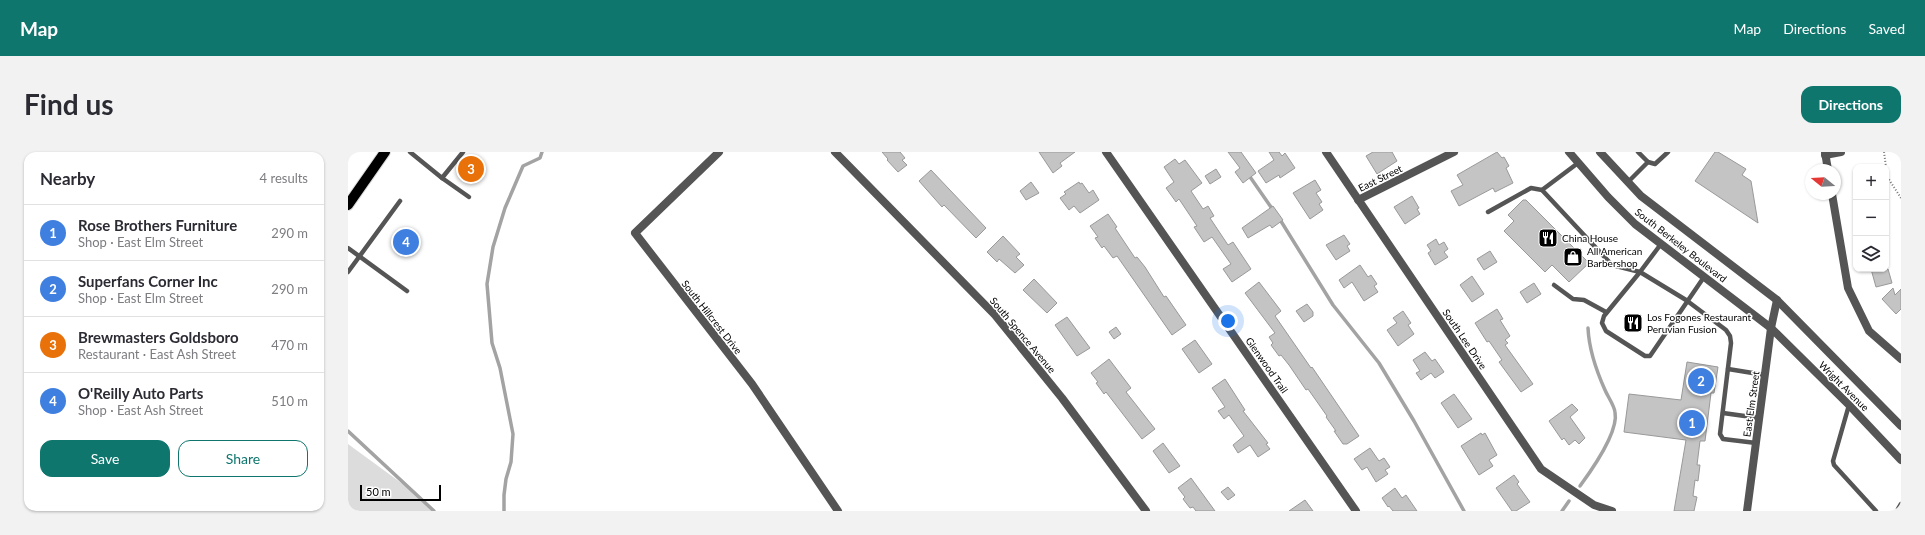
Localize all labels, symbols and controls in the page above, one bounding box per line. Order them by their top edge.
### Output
text: Map [20,17,58,40]
text: Map [1734,20,1761,37]
text: Directions [1783,20,1846,37]
text: Saved [1868,20,1905,37]
button: Directions [1801,86,1901,123]
text: Find us [24,87,114,121]
pin: 3 [458,154,484,184]
street label: East Street [1356,162,1404,194]
north arrow [1805,164,1841,200]
map controls [1853,164,1889,272]
button: + [1853,164,1889,200]
text: Nearby [40,168,95,189]
text: 4 results [260,170,308,186]
button: − [1853,200,1889,236]
street label: South Berkeley Boulevard [1633,205,1729,285]
text: Rose Brothers Furniture [78,216,237,234]
text: 1 [49,225,57,241]
text: 290 m [271,225,308,241]
pin: 4 [393,227,419,257]
restaurant icon: China House [1537,227,1559,249]
place label: China House [1562,232,1618,244]
text: Shop · East Elm Street [78,234,203,250]
button: layers [1853,236,1889,272]
place label: All American Barbershop [1587,245,1642,269]
shop icon: All American Barbershop [1562,246,1584,268]
text: Superfans Corner Inc [78,272,218,290]
street label: South Hillcrest Drive [679,278,745,356]
text: 2 [49,281,57,297]
text: 290 m [271,281,308,297]
text: Shop · East Elm Street [78,290,203,306]
street label: South Spence Avenue [988,295,1058,375]
street label: South Lee Drive [1440,307,1490,371]
your location [1218,311,1238,331]
place label: Los Fogones Restaurant Peruvian Fusion [1647,311,1751,335]
restaurant icon: Los Fogones Restaurant Peruvian Fusion [1622,312,1644,334]
text: Brewmasters Goldsboro [78,328,239,346]
street label: Glenwood Trail [1243,335,1291,395]
text: 3 [49,337,57,353]
text: 470 m [271,337,308,353]
text: Restaurant · East Ash Street [78,346,236,362]
street label: Wright Avenue [1817,359,1871,413]
pin: 2 [1688,366,1714,396]
street label: East Elm Street [1740,370,1762,438]
text: O'Reilly Auto Parts [78,384,203,402]
text: 4 [49,393,57,409]
text: 510 m [271,393,308,409]
text: Shop · East Ash Street [78,402,203,418]
pin: 1 [1679,408,1705,438]
button: Save [40,440,170,477]
button: Share [178,440,308,477]
scale bar [360,483,441,502]
text: 50 m [366,485,391,498]

